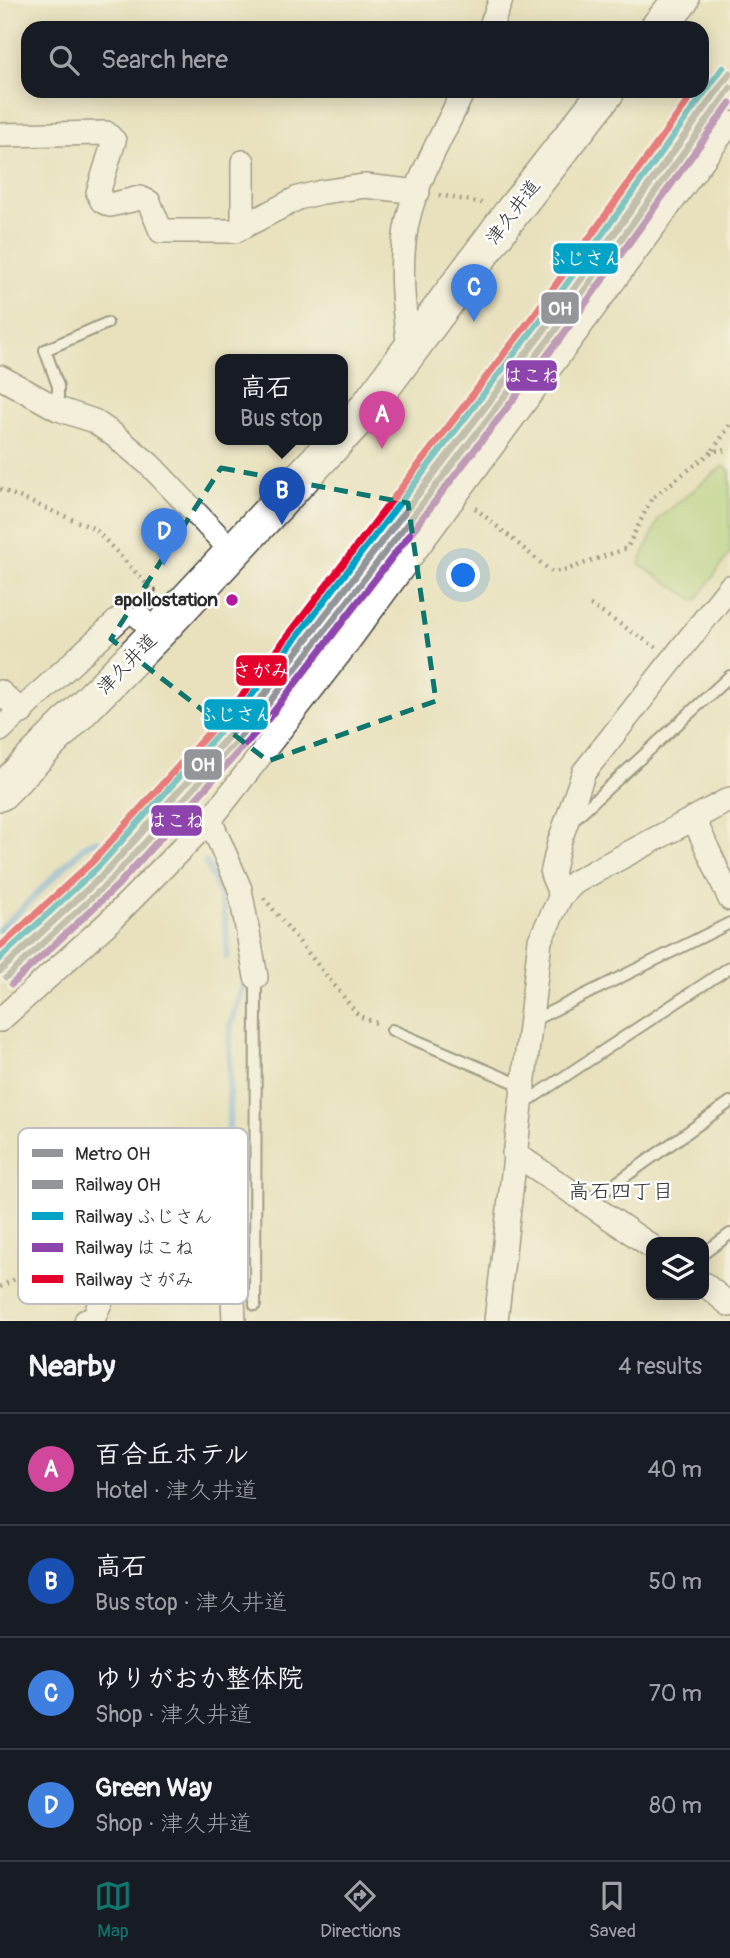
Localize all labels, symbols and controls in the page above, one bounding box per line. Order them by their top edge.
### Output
search box [21,21,709,98]
icon: search [45,41,83,79]
text: Search here [101,44,228,76]
street label: 津久井道 [481,174,545,250]
line badge: ふじさん [552,242,619,275]
text: ふじさん [547,247,623,271]
pin: C [451,264,497,322]
line badge: OH [540,291,580,325]
text: OH [548,297,572,321]
popup [215,354,348,445]
line badge: はこね [505,359,558,392]
text: はこね [503,364,561,388]
text: 高石 [240,372,292,404]
pin: A [359,391,405,449]
text: Bus stop [240,404,323,433]
pin: B [259,467,305,525]
pin: D [141,508,187,566]
your location [446,558,480,592]
place label: apollostation [115,588,218,612]
marker: apollostation [224,592,240,608]
street label: 津久井道 [92,628,162,700]
line badge: さがみ [235,654,288,687]
text: さがみ [232,659,290,683]
line badge: ふじさん [203,698,269,731]
text: ふじさん [198,703,274,727]
line badge: OH [183,748,223,781]
text: OH [191,753,215,777]
line badge: はこね [150,804,203,837]
text: はこね [147,809,205,833]
legend [18,1128,248,1304]
text: Metro OH [75,1142,151,1166]
text: Railway OH [75,1173,161,1197]
district label: 高石四丁目 [569,1178,674,1205]
text: Railway ふじさん [75,1205,213,1229]
text: Railway はこね [75,1236,194,1260]
map controls [646,1237,709,1300]
button: layers [646,1237,709,1300]
text: Railway さがみ [75,1268,194,1292]
text: Nearby [28,1348,115,1385]
text: 4 results [618,1352,702,1381]
text: 百合丘ホテル [95,1439,249,1471]
text: A [44,1455,58,1484]
text: 40 m [648,1455,702,1484]
text: Hotel · 津久井道 [95,1476,257,1505]
text: 高石 [95,1551,147,1583]
text: B [44,1567,58,1596]
text: 50 m [648,1567,702,1596]
text: Bus stop · 津久井道 [95,1588,287,1617]
text: ゆりがおか整体院 [95,1663,303,1695]
text: C [44,1679,58,1708]
text: 70 m [649,1679,702,1708]
text: Shop · 津久井道 [95,1700,252,1729]
text: Green Way [95,1772,212,1804]
text: D [44,1791,58,1820]
text: 80 m [649,1791,702,1820]
text: Shop · 津久井道 [95,1809,252,1838]
tab: Map [94,1877,132,1943]
tab: Directions [320,1877,401,1943]
tab: Saved [589,1877,636,1943]

